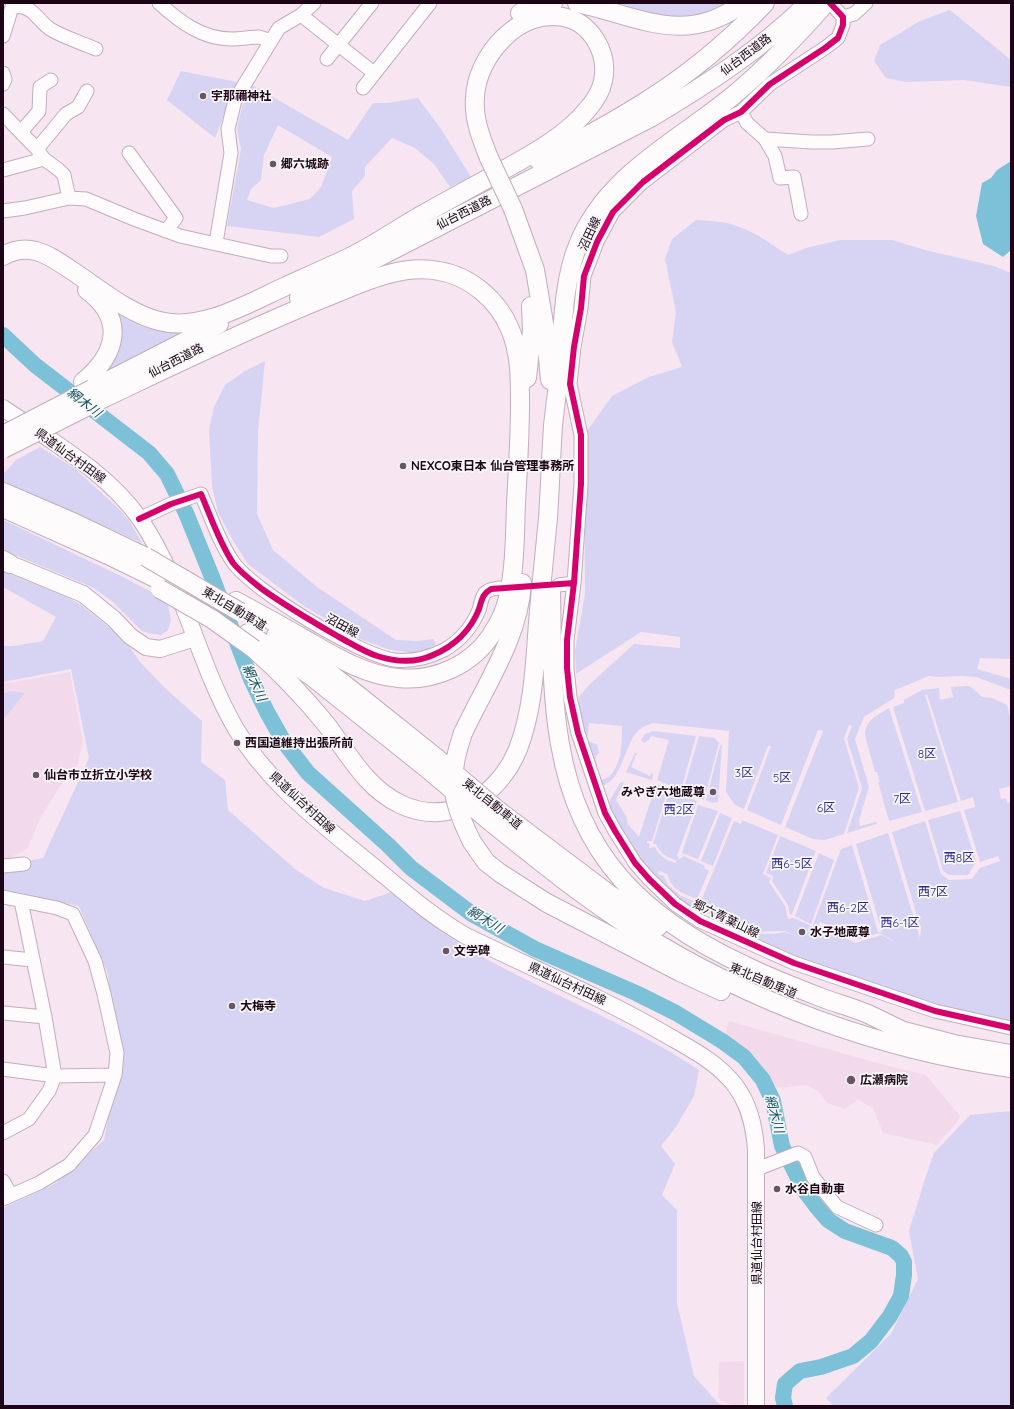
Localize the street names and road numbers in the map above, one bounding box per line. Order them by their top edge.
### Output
street label: 仙台西道路 [718,31,774,79]
street label: 仙台西道路 [434,193,494,233]
street label: 沼田線 [576,215,604,253]
street label: 仙台西道路 [146,341,206,381]
street label: 県道仙台村田線 [32,425,108,487]
street label: 東北自動車道 [199,584,269,634]
street label: 沼田線 [323,611,361,641]
street label: 県道仙台村田線 [266,769,338,837]
street label: 東北自動車道 [459,776,525,832]
street label: 郷六青葉山線 [690,897,762,941]
street label: 県道仙台村田線 [526,960,608,1008]
street label: 東北自動車道 [727,960,799,1002]
street label: 県道仙台村田線 [750,1201,764,1285]

